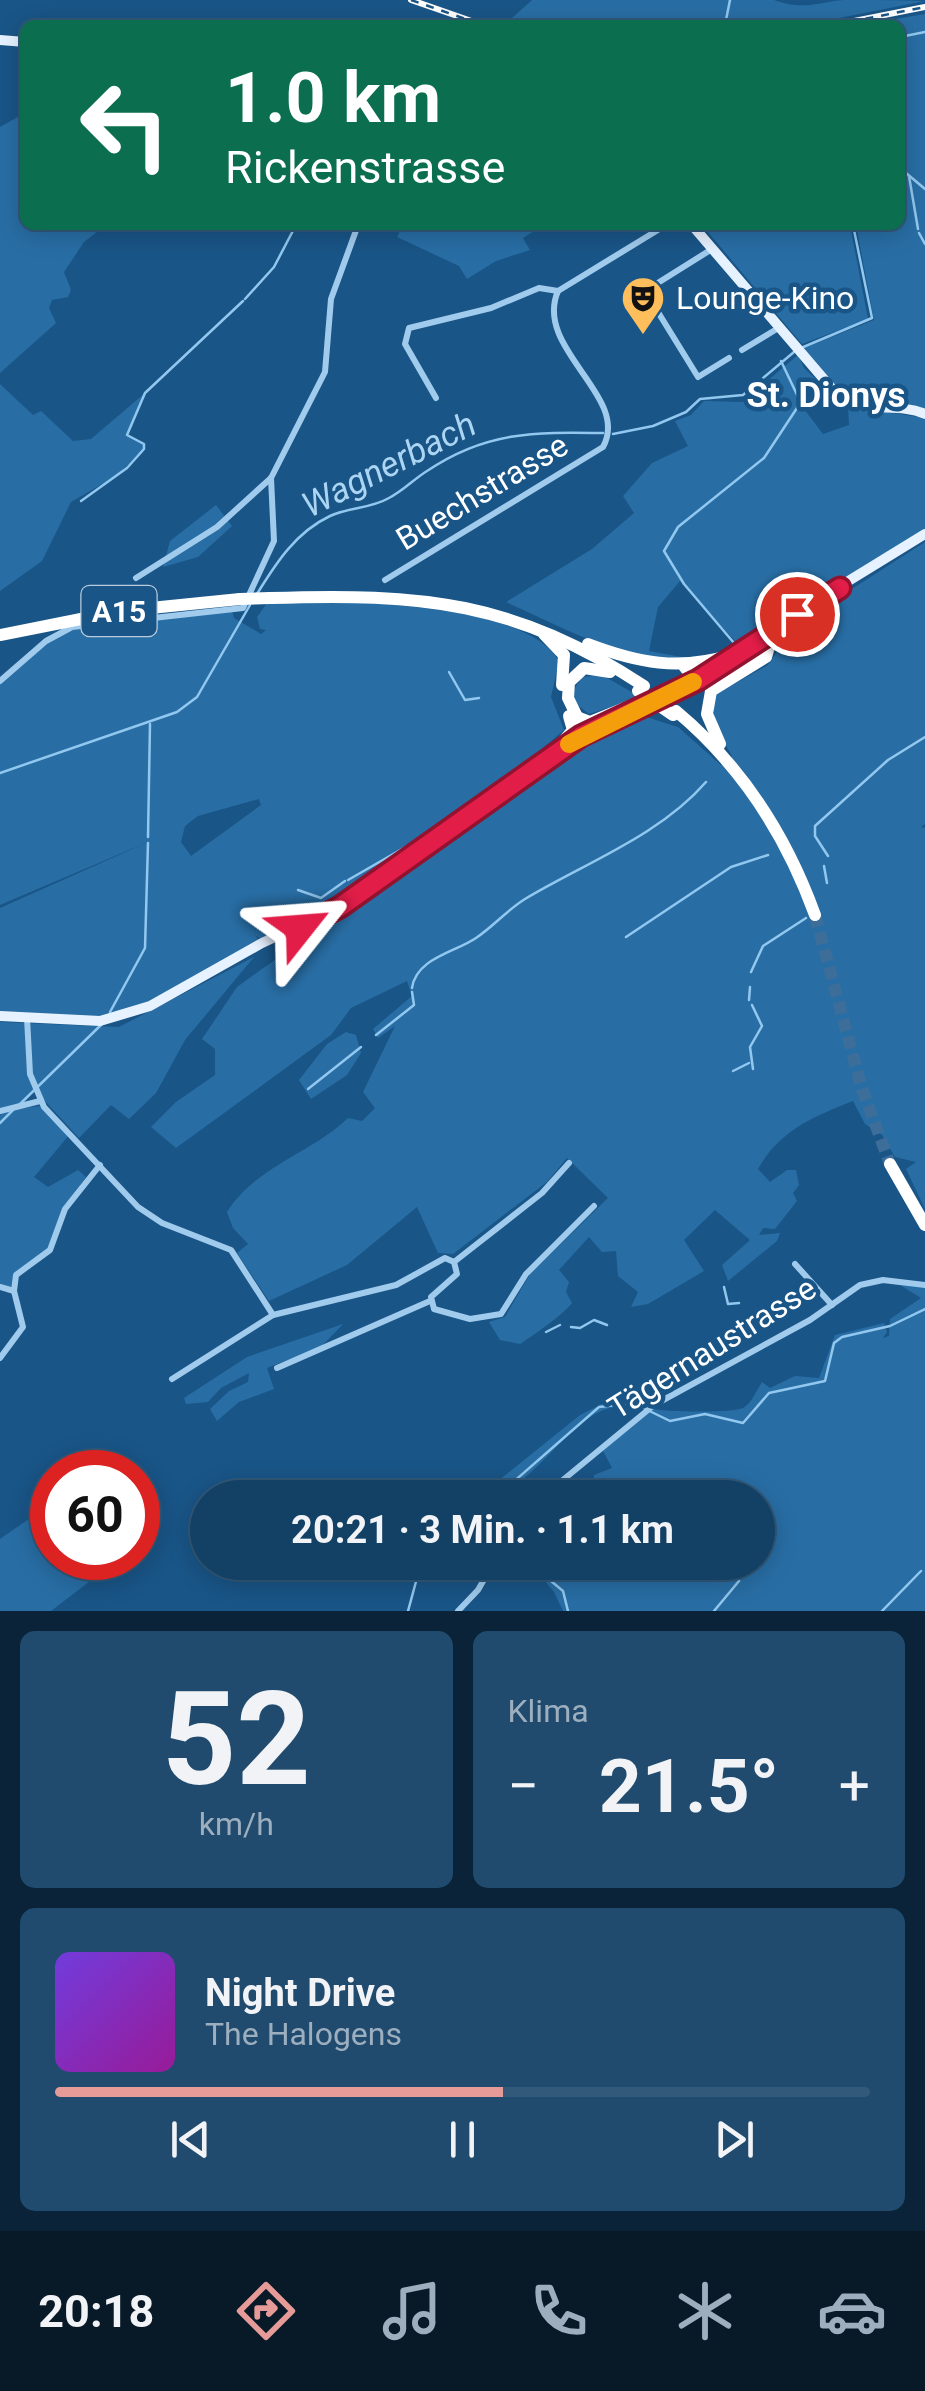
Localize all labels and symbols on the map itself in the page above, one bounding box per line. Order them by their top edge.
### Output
theatre icon: Lounge-Kino [620,275,666,336]
place label: Lounge-Kino [676,279,854,317]
district label: St. Dionys [746,375,906,416]
water label: Wagnerbach [295,404,483,526]
street label: Buechstrasse [389,426,575,558]
pin [755,572,840,657]
road number: A15 [82,586,156,636]
position arrow [248,876,352,980]
street label: Tägernaustrasse [601,1269,823,1427]
speed limit sign: 60 [30,1450,160,1580]

